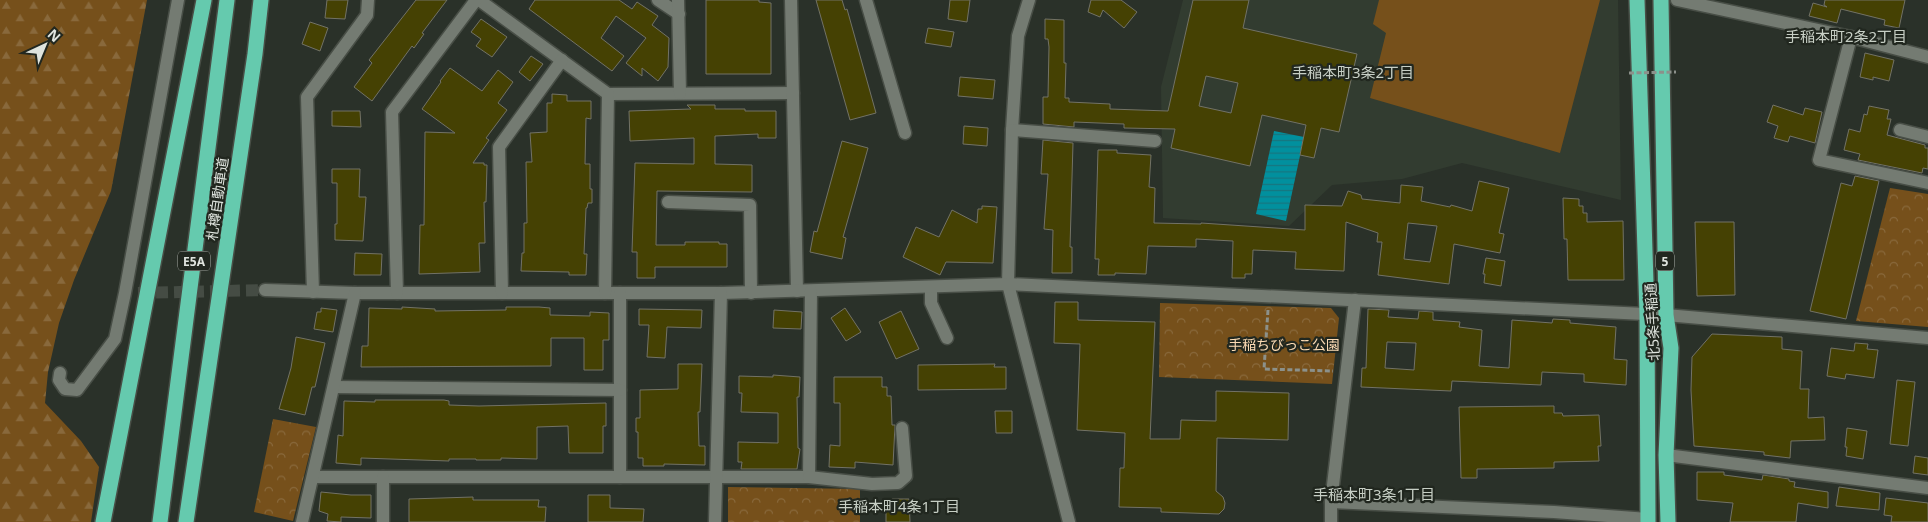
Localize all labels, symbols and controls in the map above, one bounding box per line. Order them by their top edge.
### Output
north arrow [20,20,70,70]
text: N [44,24,65,46]
district label: 手稲本町2条2丁目 [1785,26,1907,46]
district label: 手稲本町3条2丁目 [1292,62,1414,82]
street label: 札樽自動車道 [202,156,232,242]
road number: E5A [178,252,210,270]
road number: 5 [1656,252,1674,270]
street label: 北5条手稲通 [1640,283,1664,361]
park label: 手稲ちびっこ公園 [1228,335,1340,354]
district label: 手稲本町3条1丁目 [1313,484,1435,504]
district label: 手稲本町4条1丁目 [838,496,960,516]

